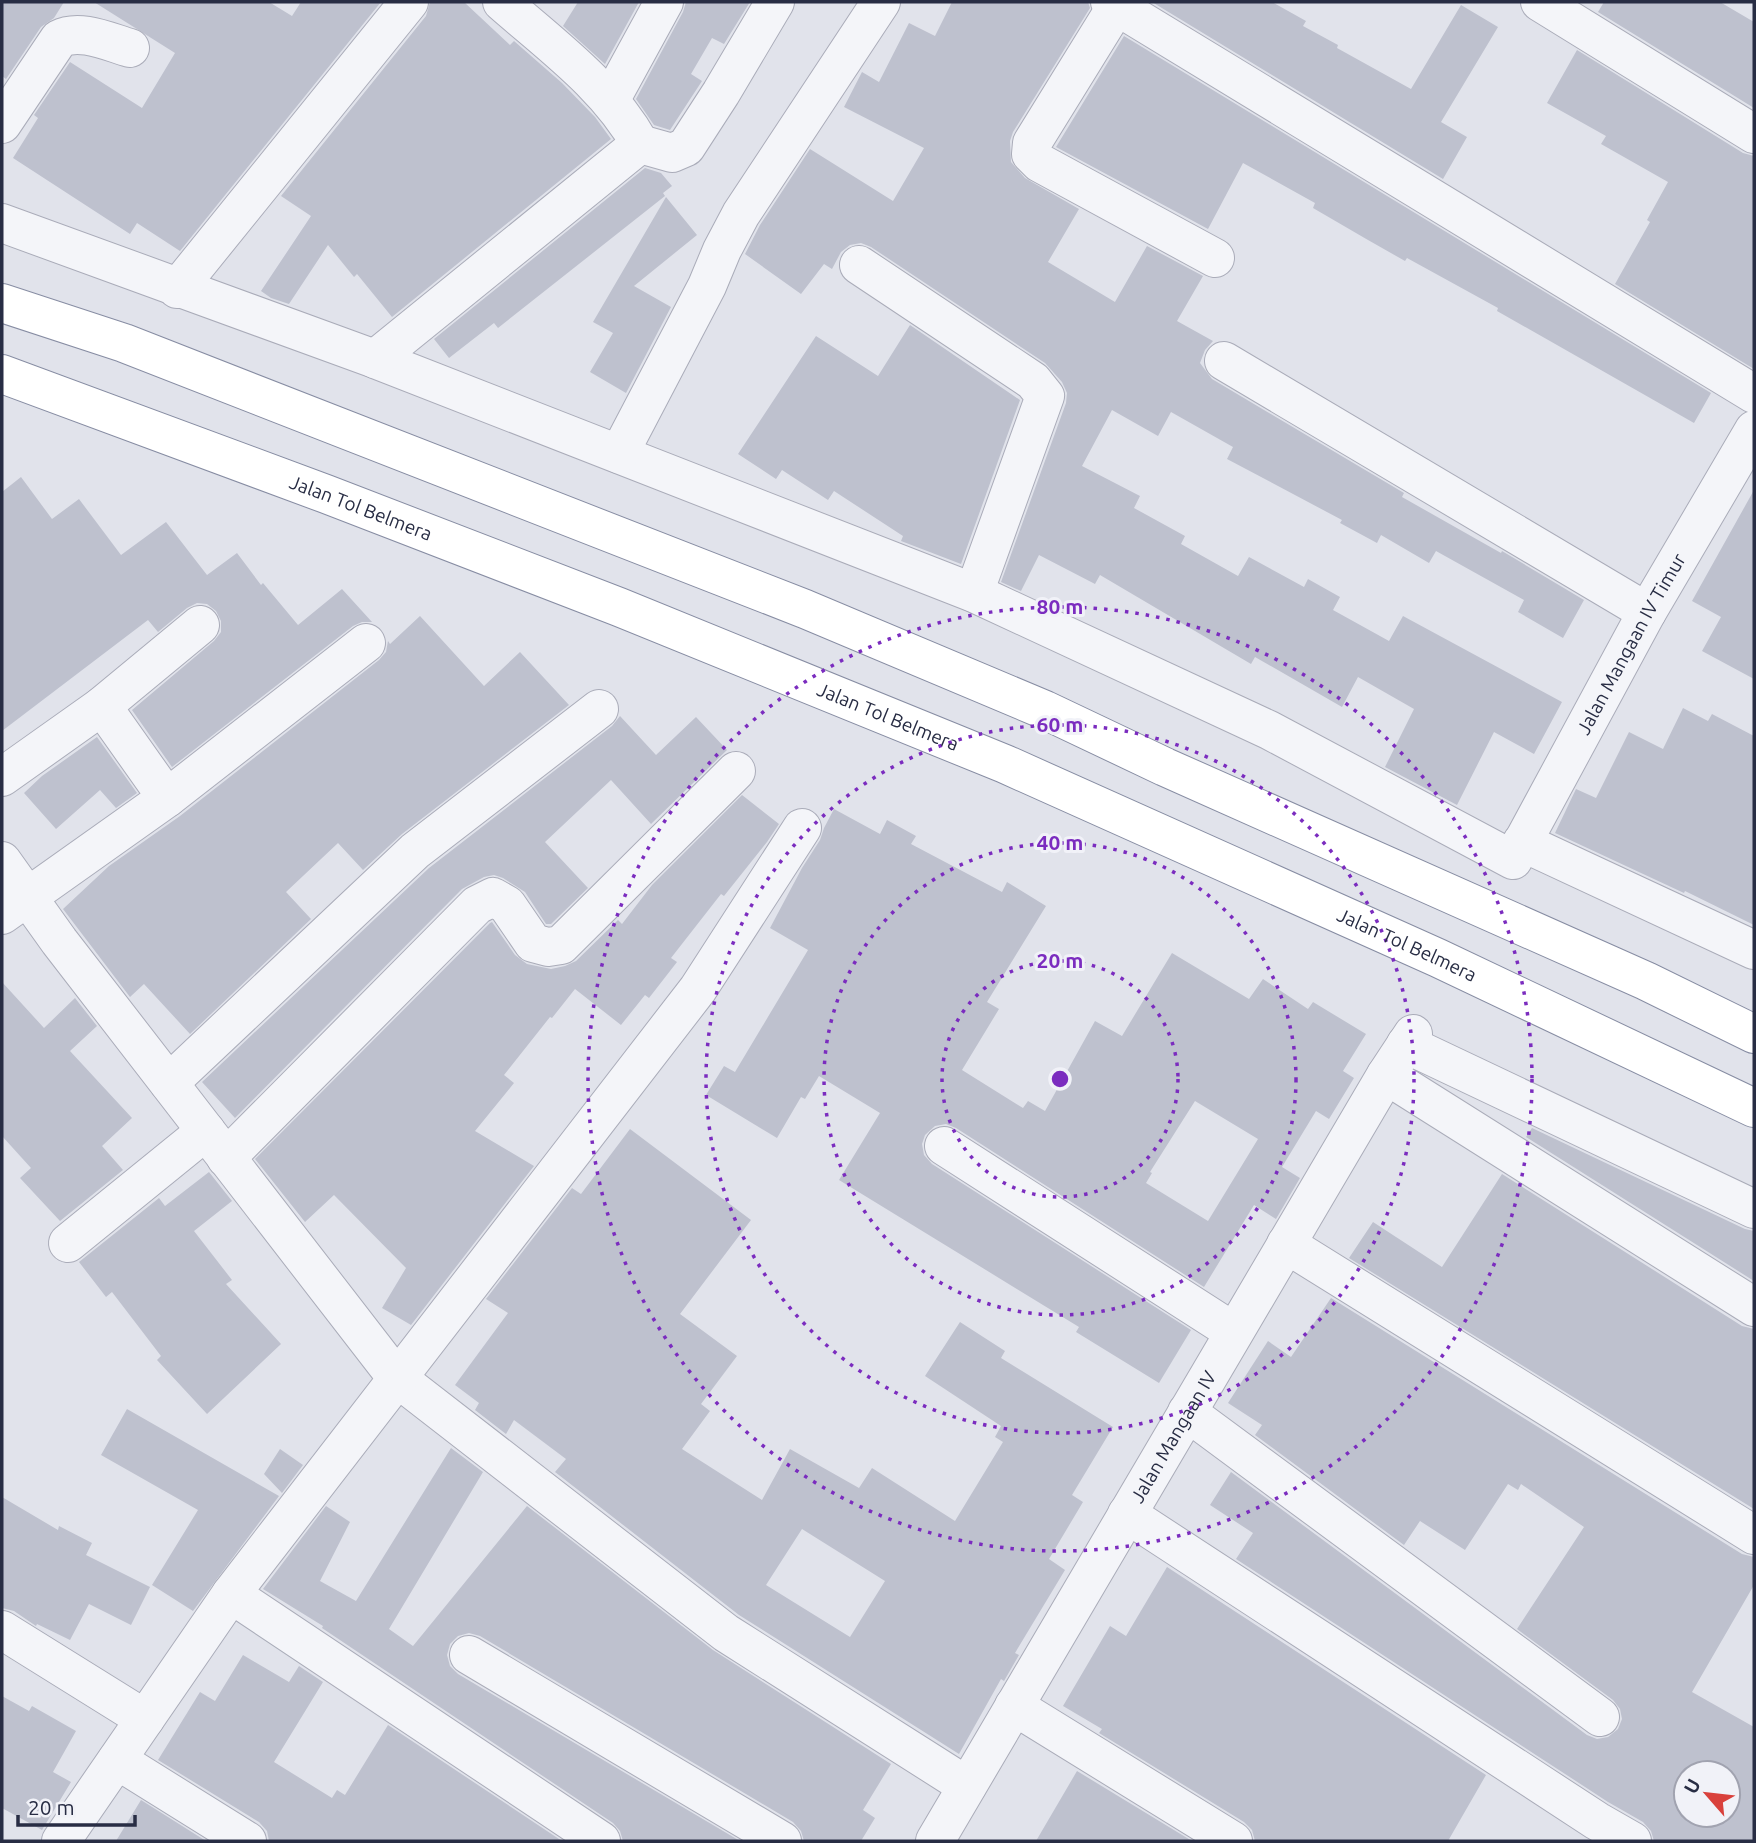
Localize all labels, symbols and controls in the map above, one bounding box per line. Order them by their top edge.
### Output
street label: Jalan Tol Belmera [287,471,435,545]
street label: Jalan Mangaan IV Timur [1572,550,1690,738]
text: 80 m [1037,594,1083,618]
street label: Jalan Tol Belmera [814,678,962,755]
text: 60 m [1037,712,1083,736]
text: 40 m [1037,830,1083,854]
street label: Jalan Tol Belmera [1334,903,1480,986]
text: 20 m [1037,948,1083,972]
centre of rings [1048,1067,1072,1091]
street label: Jalan Mangaan IV [1126,1367,1220,1507]
north arrow [1672,1759,1742,1829]
text: U [1679,1775,1705,1797]
scale bar [18,1784,135,1828]
text: 20 m [28,1795,75,1819]

